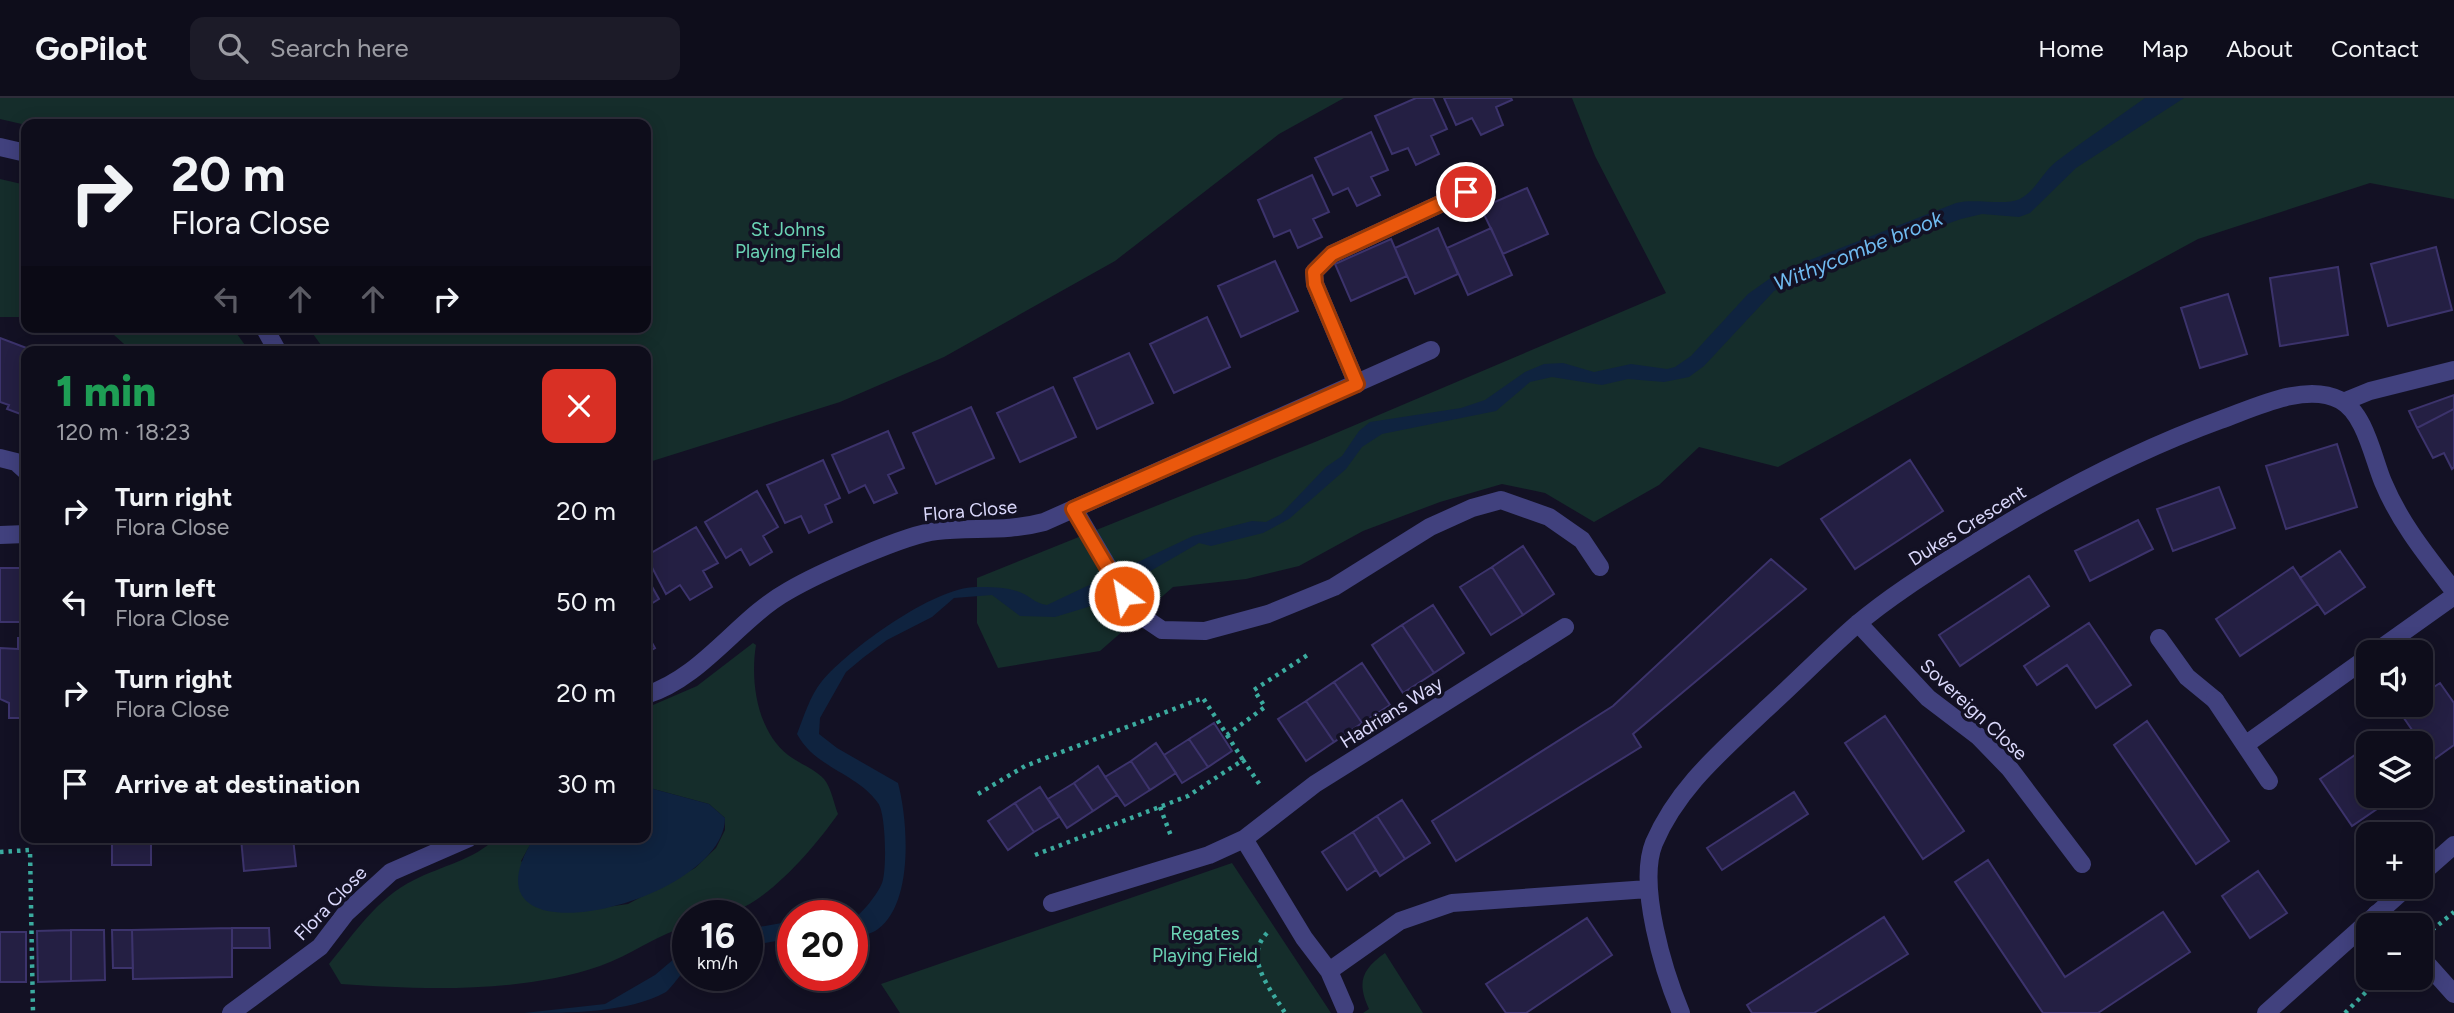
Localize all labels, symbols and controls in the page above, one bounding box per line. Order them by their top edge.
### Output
search box [190,17,680,80]
text: GoPilot [35,29,148,68]
icon: search [214,29,252,67]
text: Search here [270,32,409,64]
text: Home [2038,34,2104,63]
text: Map [2142,34,2188,63]
text: About [2226,34,2293,63]
text: Contact [2331,34,2419,63]
text: 20 m [171,144,286,203]
icon: right [56,147,147,238]
pin [1436,162,1496,222]
icon: arrive [1447,173,1485,211]
text: Flora Close [171,204,330,242]
water label: Withycombe brook [1770,205,1947,296]
park label: St Johns Playing Field [735,218,841,263]
icon: left [208,280,246,318]
icon: ahead [281,280,319,318]
icon: ahead [354,280,392,318]
icon: right [427,280,465,318]
text: 1 min [56,366,156,417]
button: close [542,369,616,443]
text: 120 m · 18:23 [56,418,190,446]
street label: Dukes Crescent [1904,480,2030,571]
text: Turn right [115,481,232,513]
icon: right [56,492,94,530]
text: 20 m [556,495,616,527]
street label: Flora Close [922,495,1018,526]
text: Flora Close [115,513,229,541]
position arrow [1087,559,1161,633]
text: Turn left [115,572,216,604]
icon: left [56,583,94,621]
text: 50 m [556,586,616,618]
text: Flora Close [115,604,229,632]
map controls [2356,640,2433,990]
button: sound [2356,640,2433,717]
street label: Sovereign Close [1915,654,2032,765]
text: Turn right [115,663,232,695]
street label: Hadrians Way [1336,672,1447,753]
icon: right [56,674,94,712]
text: 20 m [556,677,616,709]
text: Flora Close [115,695,229,723]
button: layers [2356,731,2433,808]
icon: arrive [56,765,94,803]
text: Arrive at destination [115,768,360,800]
text: 30 m [557,768,616,800]
button: + [2356,822,2433,899]
street label: Flora Close [289,861,371,945]
speed limit sign: 20 [777,900,868,991]
button: − [2356,913,2433,990]
text: 16 [700,915,735,957]
park label: Regates Playing Field [1152,922,1258,967]
text: km/h [697,952,738,974]

